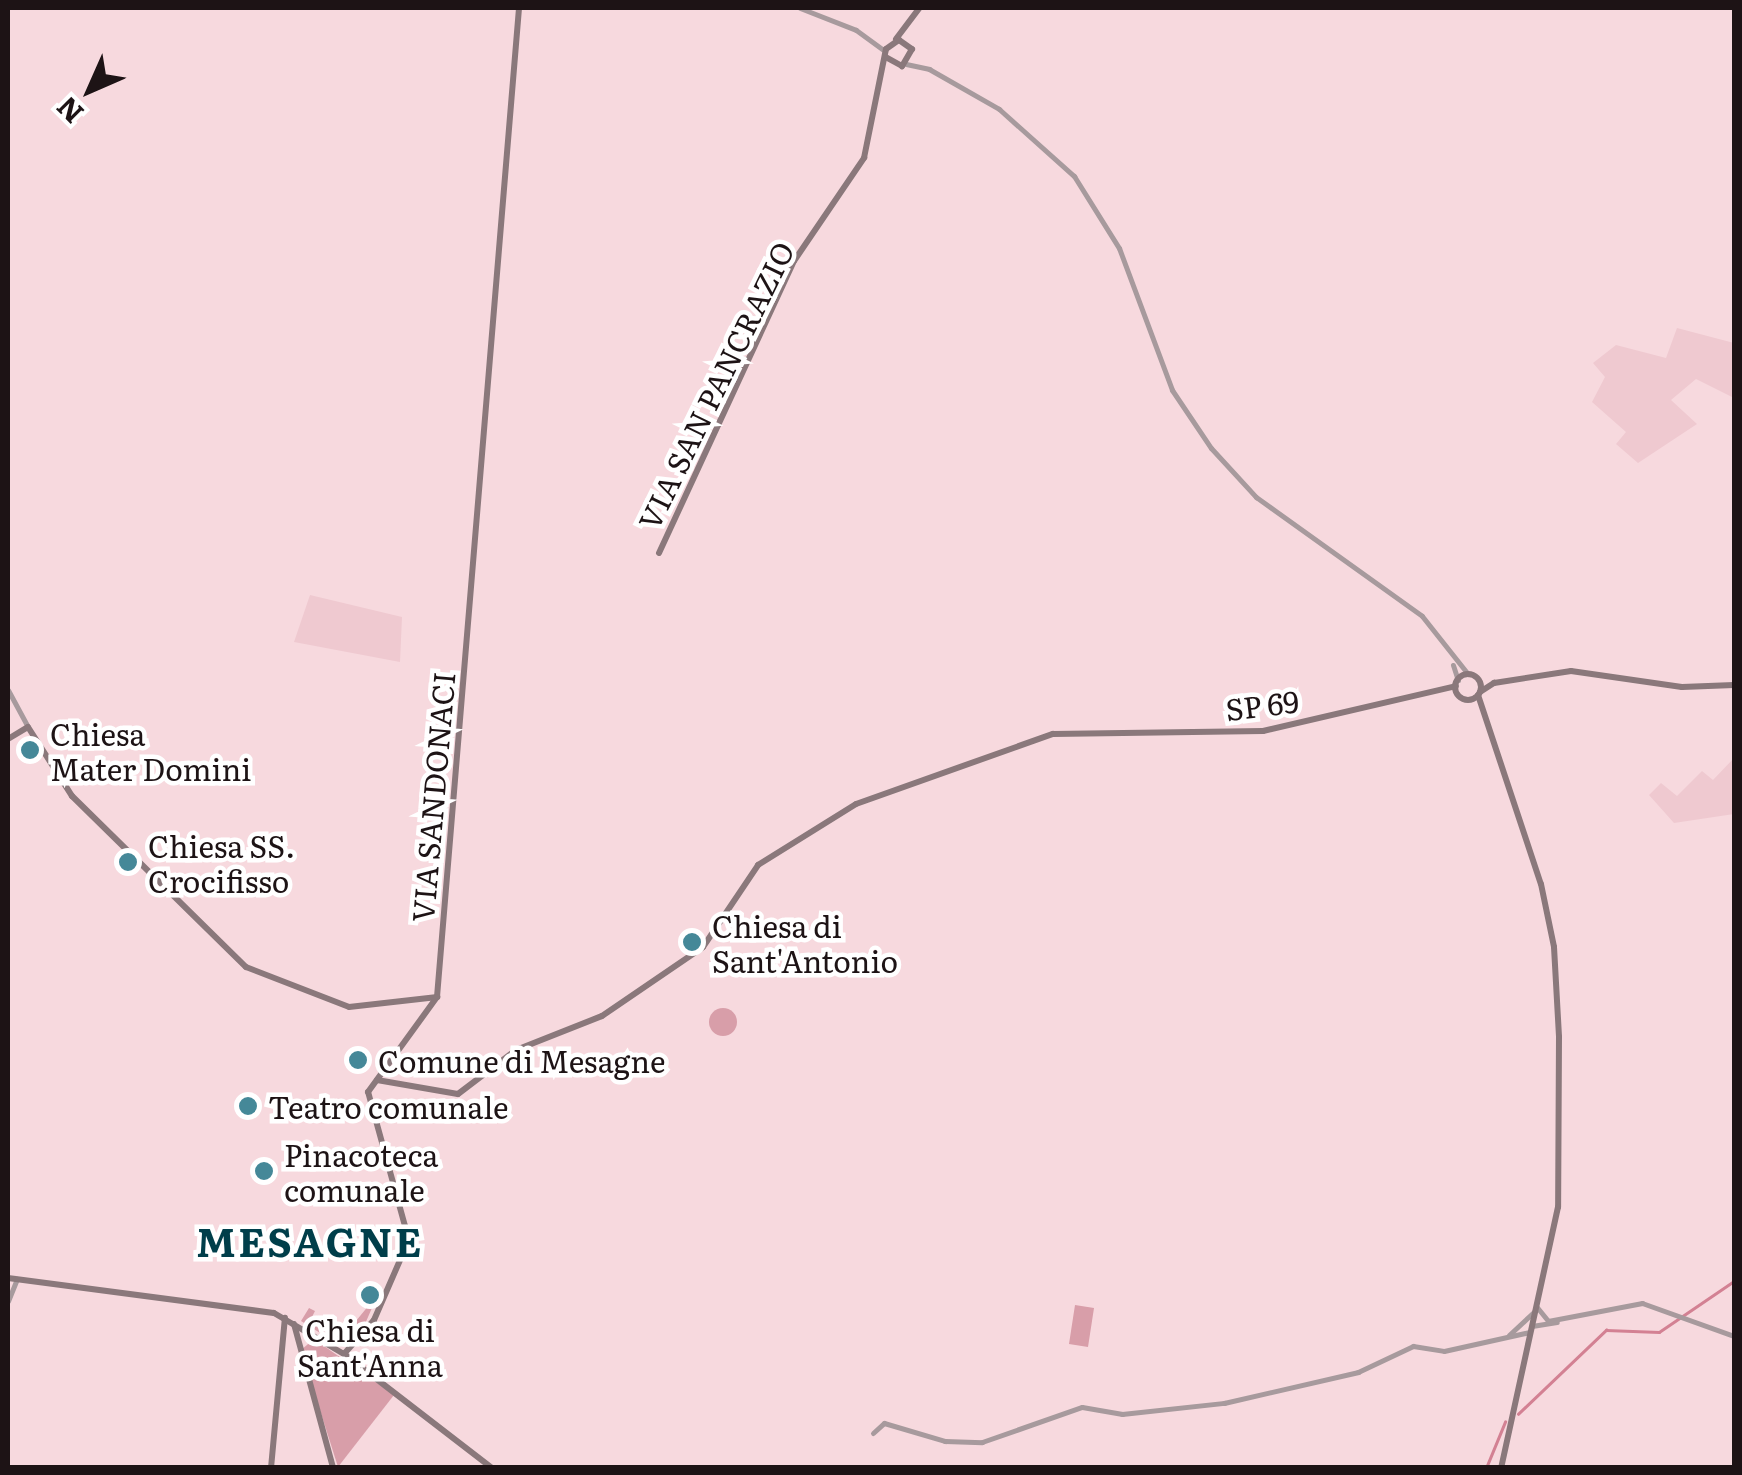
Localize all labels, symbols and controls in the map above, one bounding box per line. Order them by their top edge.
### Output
north arrow [40,40,140,140]
text: N [46,88,92,134]
street label: VIA SAN PANCRAZIO [630,235,800,535]
street label: VIA SANDONACI [403,670,461,924]
street label: SP 69 [1223,682,1301,726]
place label: Chiesa Mater Domini [50,715,251,786]
marker: Chiesa Mater Domini [19,739,41,761]
place label: Chiesa SS. Crocifisso [148,827,295,898]
marker: Chiesa SS. Crocifisso [117,851,139,873]
place label: Chiesa di Sant'Antonio [712,907,898,978]
marker: Chiesa di Sant'Antonio [681,931,703,953]
place label: Comune di Mesagne [378,1042,666,1078]
marker: Comune di Mesagne [347,1049,369,1071]
place label: Teatro comunale [268,1088,509,1124]
marker: Teatro comunale [237,1095,259,1117]
place label: Pinacoteca comunale [284,1136,439,1206]
marker: Pinacoteca comunale [253,1160,275,1182]
district label: MESAGNE [196,1216,424,1264]
marker: Chiesa di Sant'Anna [359,1284,381,1306]
place label: Chiesa di Sant'Anna [297,1311,443,1382]

